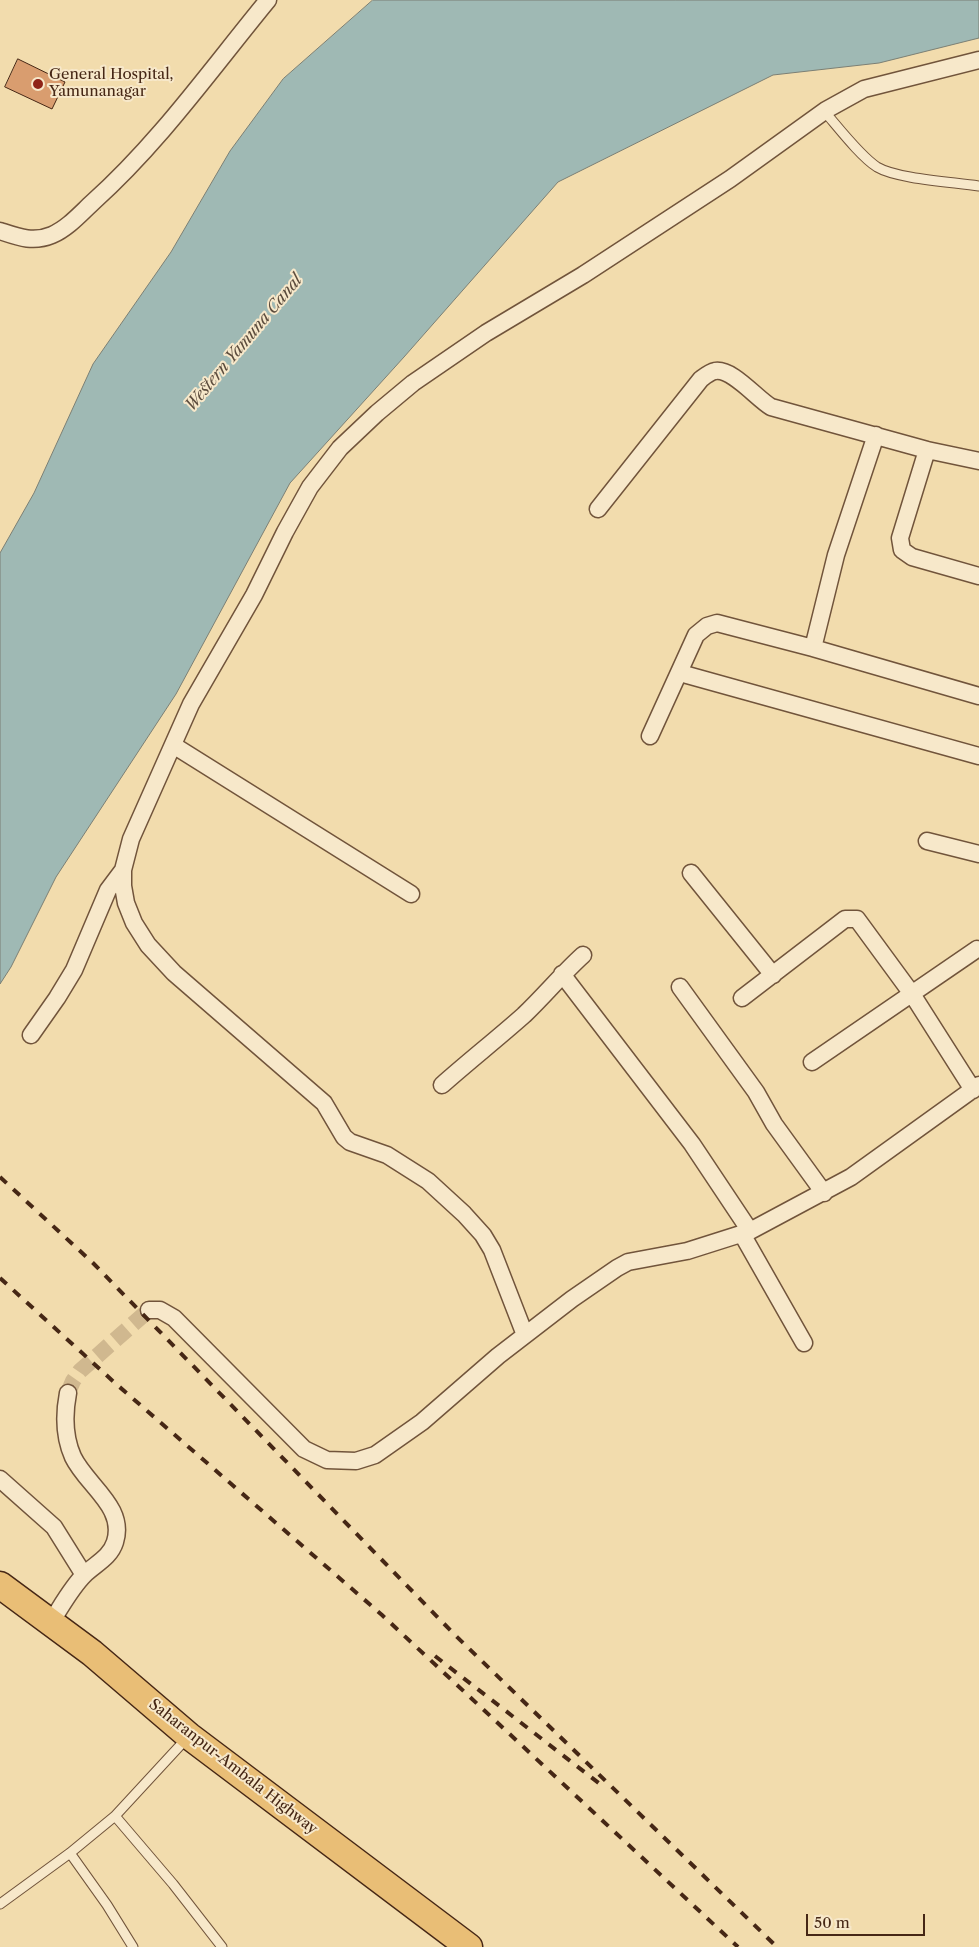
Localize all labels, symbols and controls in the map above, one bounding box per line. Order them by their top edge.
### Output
place label: General Hospital, Yamunanagar [49,66,174,101]
marker: General Hospital, Yamunanagar [31,77,45,91]
water label: Western Yamuna Canal [181,271,307,415]
street label: Saharanpur-Ambala Highway [145,1696,321,1838]
scale bar [809,1904,928,1936]
text: 50 m [814,1913,850,1932]

